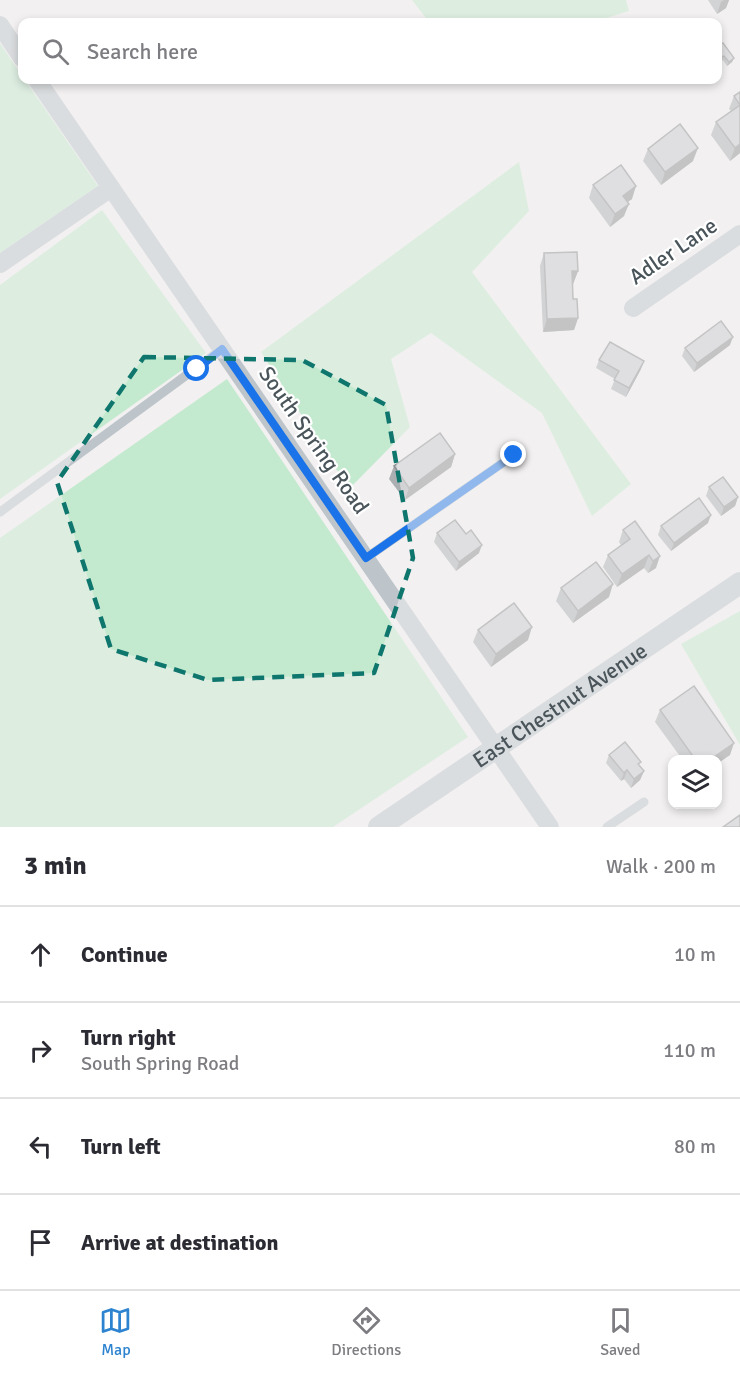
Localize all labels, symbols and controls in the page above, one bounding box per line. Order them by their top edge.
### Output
search box [18,18,722,84]
icon: search [39,35,72,68]
text: Search here [87,38,198,65]
street label: Adler Lane [624,212,722,290]
route start [183,355,209,381]
street label: South Spring Road [253,361,375,519]
route end [500,441,526,467]
street label: East Chestnut Avenue [467,636,652,773]
map controls [668,755,722,809]
button: layers [668,755,722,809]
text: 3 min [24,850,87,882]
text: Walk · 200 m [606,854,716,879]
icon: ahead [24,938,57,971]
text: Continue [81,941,168,968]
text: 10 m [674,942,716,967]
text: Turn right [81,1024,176,1051]
icon: right [24,1034,57,1067]
text: 110 m [663,1038,716,1063]
text: South Spring Road [81,1051,239,1076]
icon: left [24,1130,57,1163]
text: Turn left [81,1133,161,1160]
text: 80 m [674,1134,716,1159]
icon: arrive [24,1226,57,1259]
text: Arrive at destination [81,1229,278,1256]
tab: Map [99,1304,132,1360]
tab: Directions [331,1304,401,1360]
tab: Saved [600,1304,641,1360]

